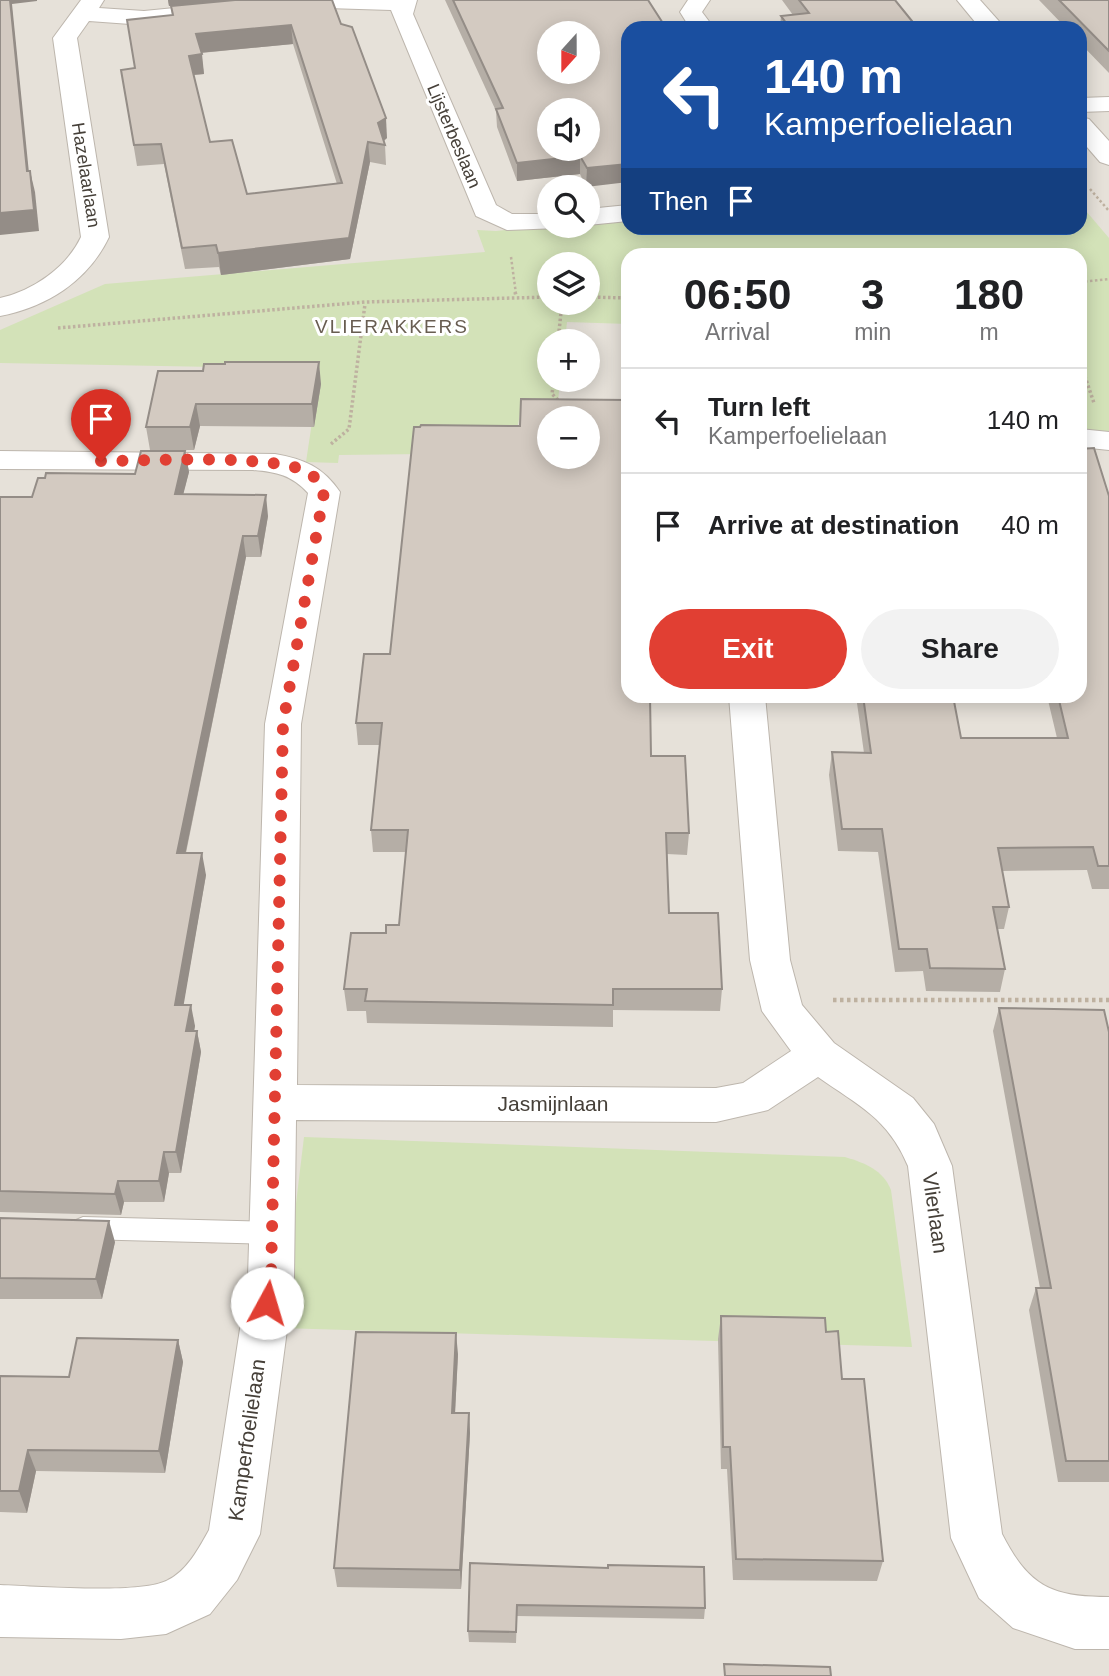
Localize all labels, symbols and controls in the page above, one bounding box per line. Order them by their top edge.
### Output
north arrow [537,21,600,84]
map controls [537,21,600,469]
icon: left [649,49,740,140]
text: 140 m [764,49,903,103]
street label: Lijsterbeslaan [423,81,485,191]
button: sound [537,98,600,161]
text: Kamperfoelielaan [764,106,1013,142]
street label: Hazelaarlaan [68,121,104,229]
button: search [537,175,600,238]
icon: arrive [722,182,760,220]
text: Then [649,186,708,216]
button: layers [537,252,600,315]
text: 06:50 [684,271,791,318]
text: 3 [861,271,884,318]
text: 180 [954,271,1024,318]
district label: VLIERAKKERS [315,316,469,337]
text: Arrival [705,319,770,345]
text: min [854,319,891,345]
text: m [980,319,999,345]
button: + [537,329,600,392]
pin [71,389,131,461]
text: Turn left [708,392,810,422]
icon: arrive [82,400,120,438]
icon: left [649,402,687,440]
text: 140 m [987,405,1059,435]
button: − [537,406,600,469]
text: Kamperfoelielaan [708,423,887,449]
icon: arrive [649,507,687,545]
text: Arrive at destination [708,510,959,540]
text: 40 m [1001,510,1059,540]
button: Exit [649,609,847,689]
button: Share [861,609,1059,689]
street label: Jasmijnlaan [498,1092,608,1115]
street label: Vlierlaan [918,1171,953,1255]
position arrow [230,1266,304,1340]
street label: Kamperfoelielaan [224,1357,269,1522]

